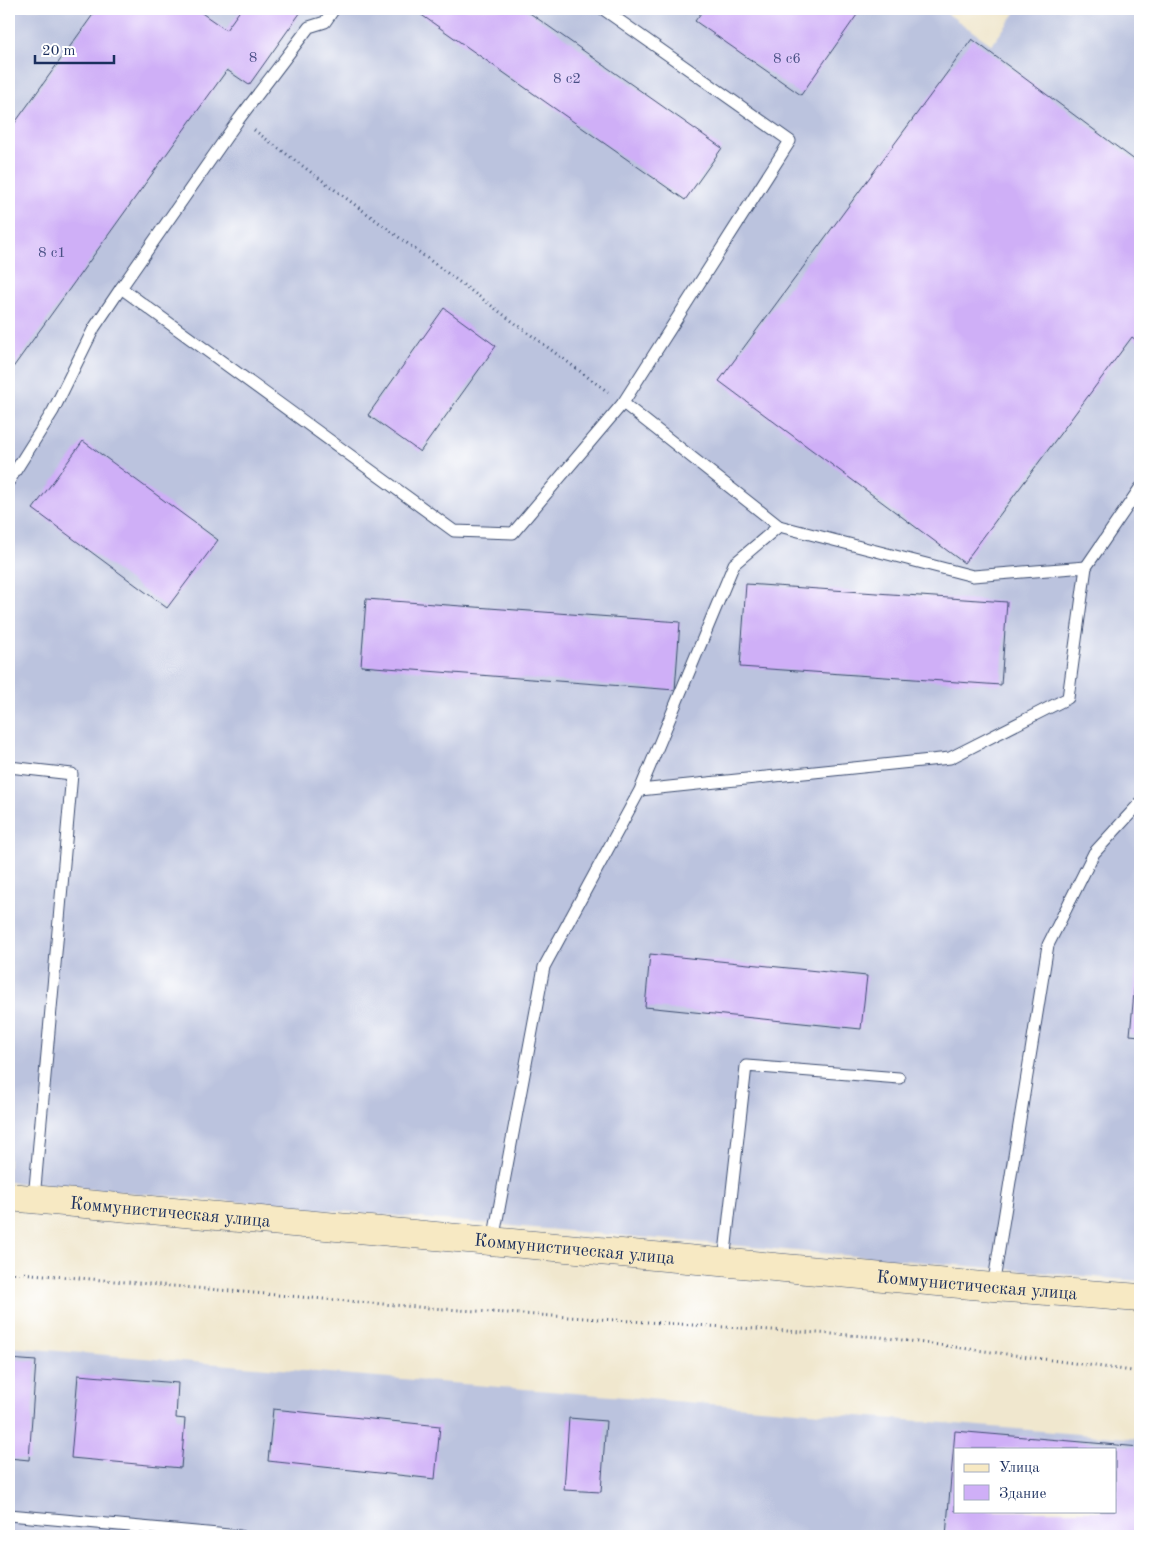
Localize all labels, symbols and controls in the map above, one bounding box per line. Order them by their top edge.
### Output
scale bar [35,32,114,64]
text: 20 m [42,44,76,59]
house number: 8 [249,51,257,66]
house number: 8 с6 [773,52,801,67]
house number: 8 с2 [553,72,581,87]
house number: 8 с1 [38,246,66,261]
street label: Коммунистическая улица [69,1195,272,1231]
street label: Коммунистическая улица [473,1232,676,1268]
street label: Коммунистическая улица [876,1268,1078,1303]
legend [954,1448,1116,1512]
text: Улица [999,1461,1040,1476]
text: Здание [999,1487,1046,1502]

